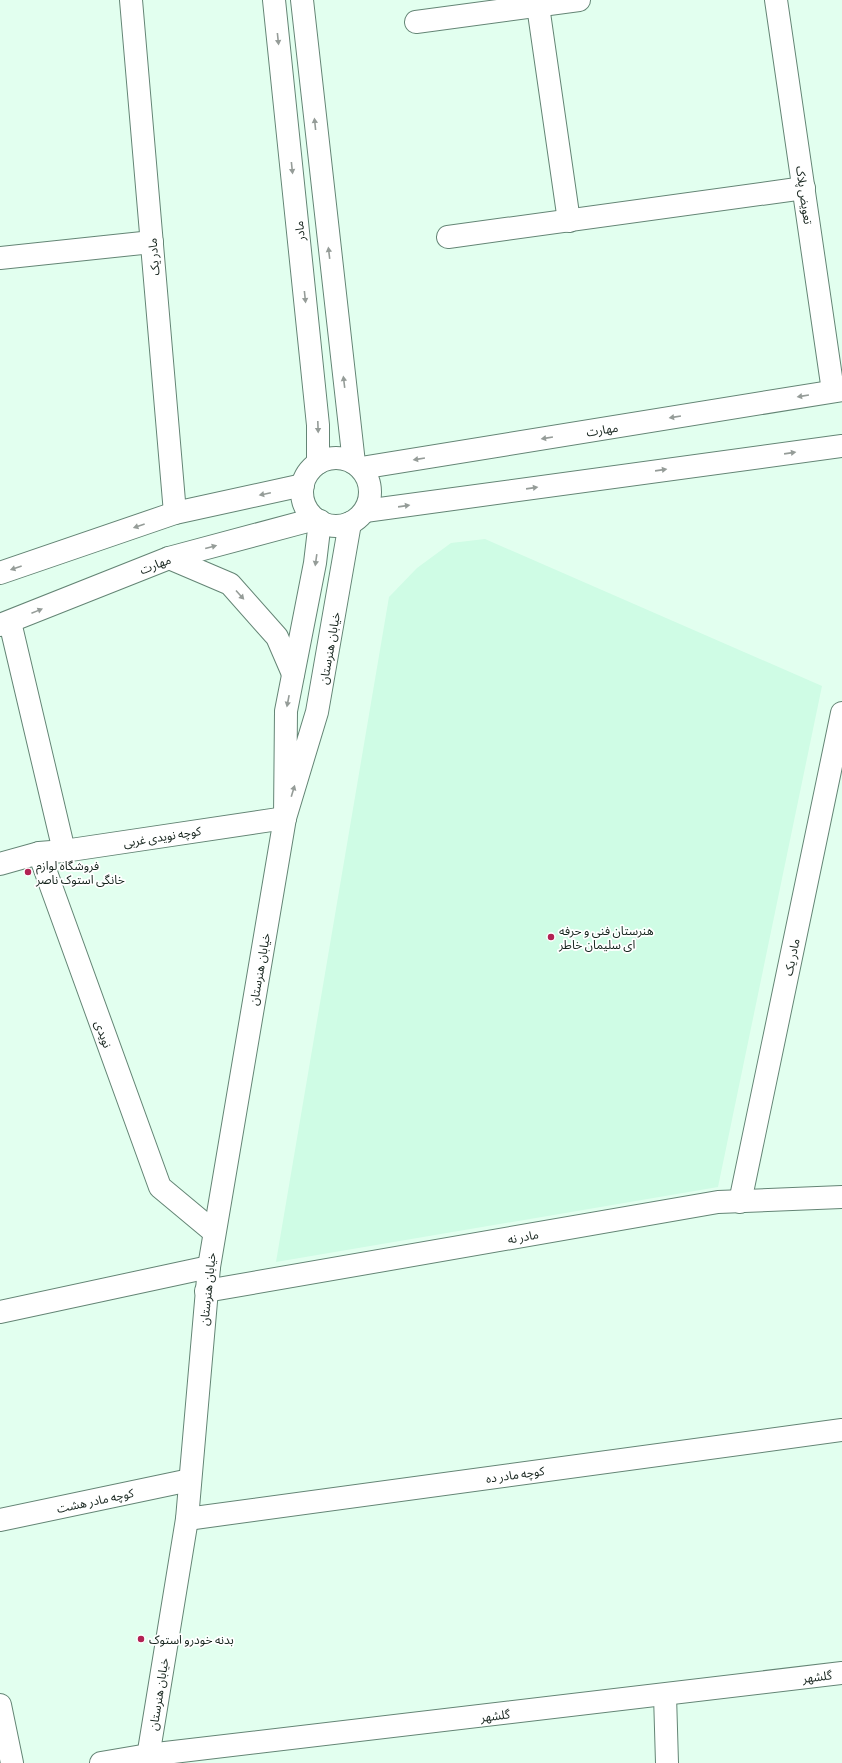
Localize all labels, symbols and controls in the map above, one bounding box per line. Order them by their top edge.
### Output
one-way arrow [275,33,281,45]
one-way arrow [312,118,318,130]
one-way arrow [289,162,295,174]
street label: تعویض پلاک [792,165,816,226]
street label: مادر [291,220,308,243]
street label: مادر یک [144,238,163,276]
one-way arrow [326,247,332,259]
one-way arrow [302,291,309,303]
one-way arrow [341,376,348,388]
one-way arrow [797,393,810,399]
one-way arrow [669,414,681,420]
street label: مهارت [585,420,619,439]
one-way arrow [314,421,321,433]
one-way arrow [541,435,553,441]
one-way arrow [784,450,796,456]
one-way arrow [413,456,425,462]
one-way arrow [655,467,667,474]
one-way arrow [526,485,538,491]
one-way arrow [258,491,271,497]
one-way arrow [398,503,410,509]
one-way arrow [132,523,144,529]
one-way arrow [205,544,217,550]
street label: مهارت [137,552,173,577]
one-way arrow [312,554,319,566]
one-way arrow [9,565,21,571]
one-way arrow [235,590,245,600]
one-way arrow [31,608,43,614]
street label: خیابان هنرستان [316,611,343,686]
one-way arrow [285,695,291,707]
one-way arrow [290,785,296,797]
street label: کوچه نویدی غربی [122,823,203,851]
place label: فروشگاه لوازم خانگى استوک ناصر [35,858,125,887]
marker: فروشگاه لوازم خانگى استوک ناصر [23,867,33,877]
place label: هنرستان فنی و حرفه ای سلیمان خاطر [558,923,654,952]
street label: خیابان هنرستان [246,932,273,1007]
marker: هنرستان فنی و حرفه ای سلیمان خاطر [546,932,556,942]
street label: مادر یک [780,937,803,977]
street label: نویدی [92,1018,115,1050]
street label: مادر نه [506,1226,540,1247]
street label: خیابان هنرستان [196,1252,219,1326]
street label: کوچه مادر ده [485,1463,546,1487]
street label: کوچه مادر هشت [55,1485,136,1517]
place label: بدنه خودرو استوک [149,1632,234,1647]
marker: بدنه خودرو استوک [136,1634,146,1644]
street label: خیابان هنرستان [145,1657,172,1731]
street label: گلشهر [800,1667,834,1686]
street label: گلشهر [478,1706,512,1725]

